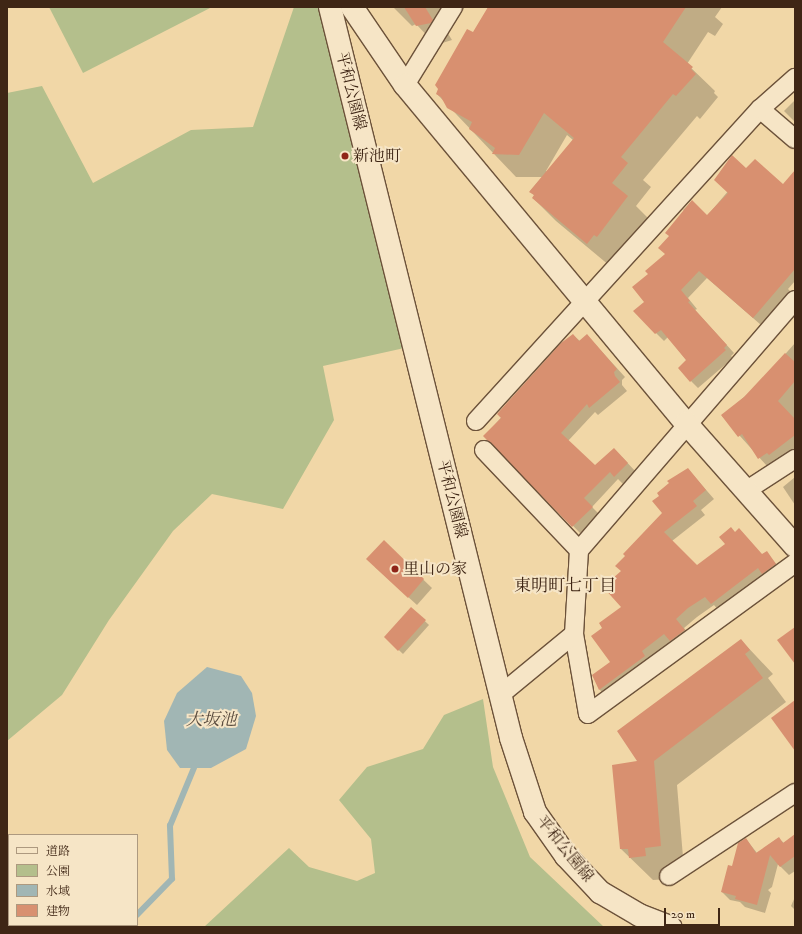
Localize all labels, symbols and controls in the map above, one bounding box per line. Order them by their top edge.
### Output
street label: 平和公園線 [332,50,370,132]
place label: 新池町 [353,146,401,166]
marker: 新池町 [340,151,350,161]
street label: 平和公園線 [433,458,471,540]
place label: 里山の家 [403,559,467,579]
marker: 里山の家 [390,564,400,574]
district label: 東明町七丁目 [514,577,616,597]
water label: 大坂池 [186,711,236,731]
street label: 平和公園線 [532,812,598,886]
legend [8,834,138,926]
text: 道路 [46,844,70,859]
text: 公園 [46,864,70,879]
text: 水域 [46,884,70,899]
scale bar [666,900,722,926]
text: 建物 [46,904,70,919]
text: 20 m [671,907,695,922]

